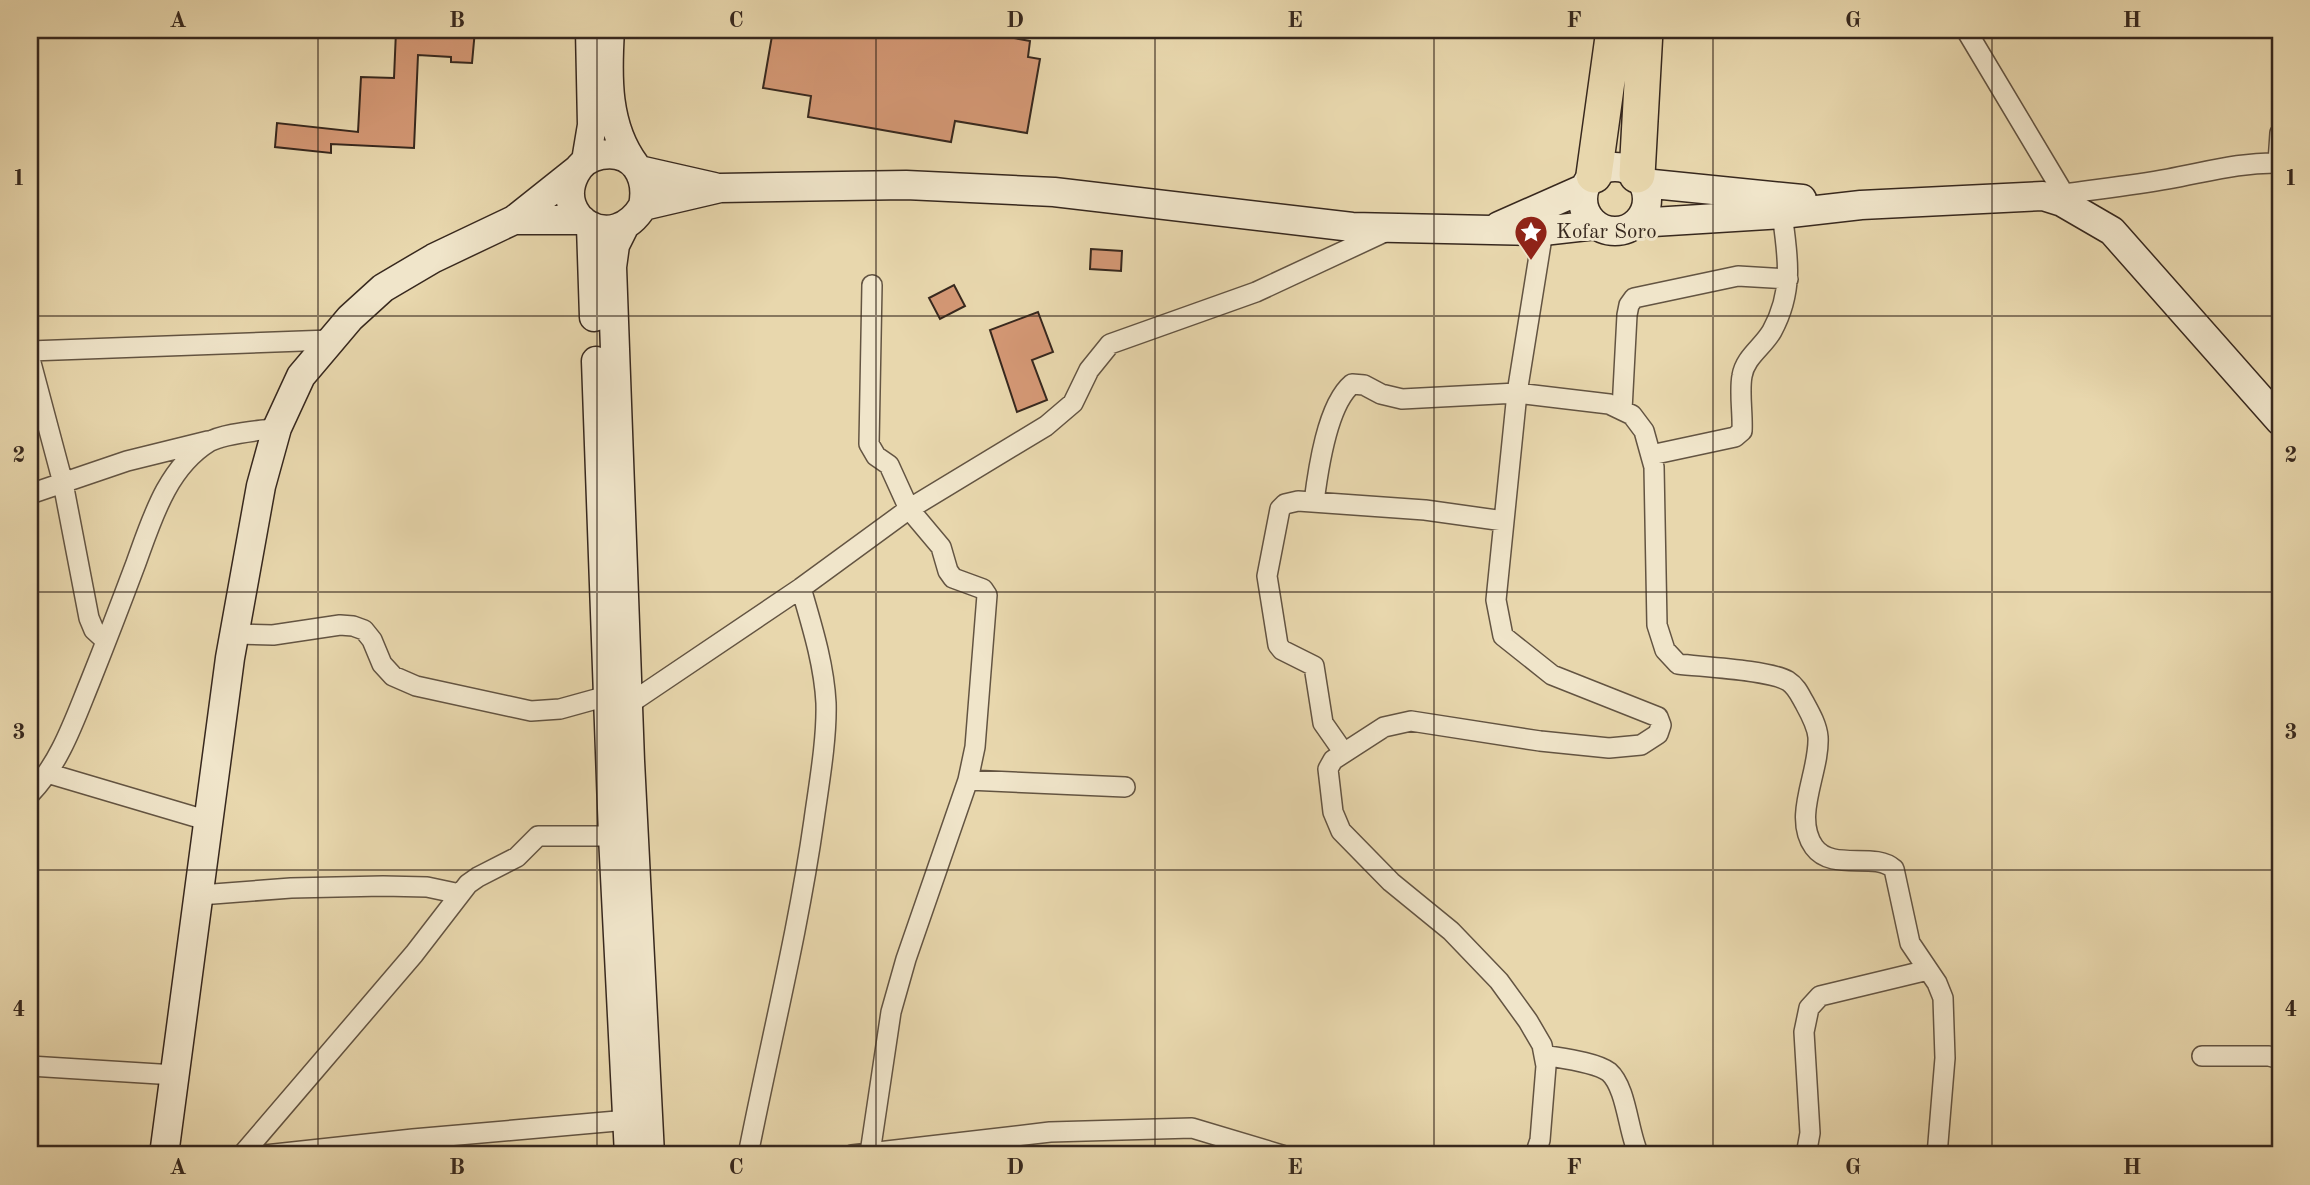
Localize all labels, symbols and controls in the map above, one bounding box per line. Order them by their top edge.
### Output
text: A [169,9,187,32]
text: B [449,9,465,32]
text: C [728,9,744,32]
text: D [1006,9,1024,32]
text: E [1287,9,1303,32]
text: F [1566,9,1582,32]
text: G [1845,9,1861,32]
text: H [2123,9,2141,32]
text: 1 [12,167,26,190]
text: 1 [2284,167,2298,190]
place icon: Kofar Soro [1512,213,1550,262]
place label: Kofar Soro [1556,222,1657,243]
text: 2 [12,444,26,467]
text: 2 [2284,444,2298,467]
text: 3 [12,721,26,744]
text: 3 [2284,721,2298,744]
text: 4 [12,998,26,1021]
text: 4 [2284,998,2298,1021]
text: A [169,1156,187,1179]
text: B [449,1156,465,1179]
text: C [728,1156,744,1179]
text: D [1006,1156,1024,1179]
text: E [1287,1156,1303,1179]
text: F [1566,1156,1582,1179]
text: G [1845,1156,1861,1179]
text: H [2123,1156,2141,1179]

